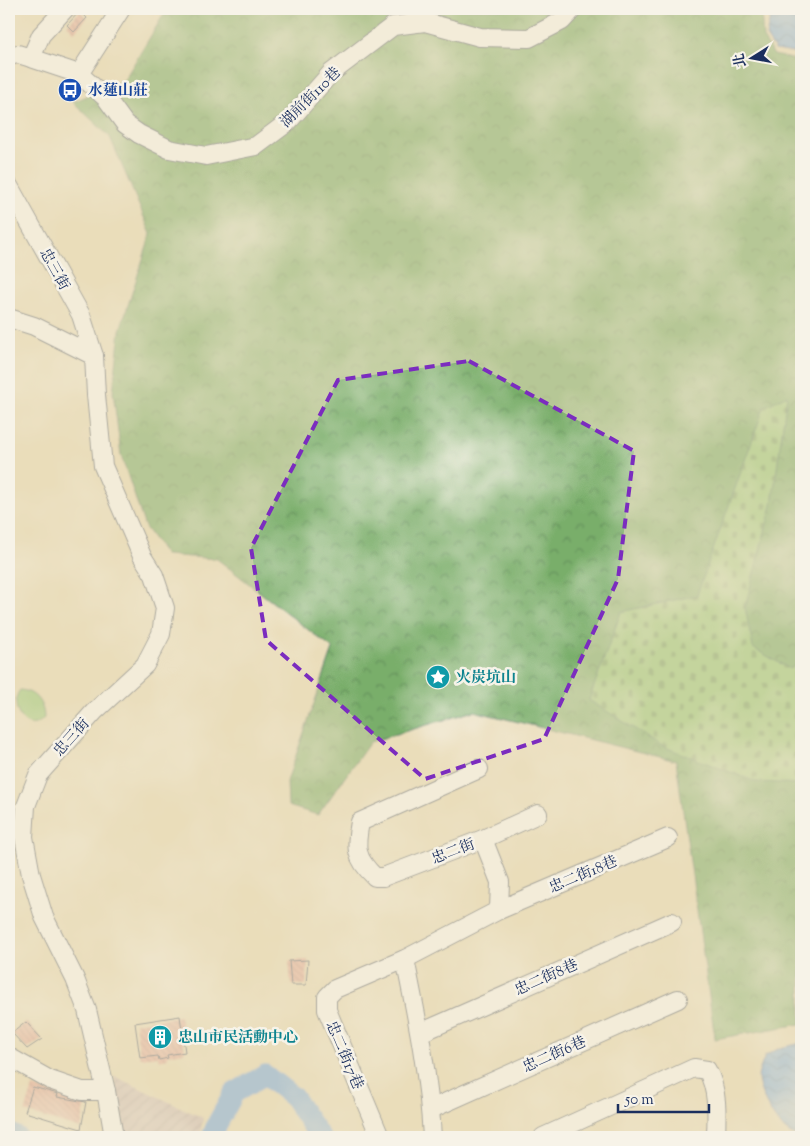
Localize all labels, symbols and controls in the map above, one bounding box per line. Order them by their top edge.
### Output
north arrow [728,32,778,82]
text: 北 [730,51,752,69]
street label: 湖前街110巷 [276,63,346,133]
bus stop icon: 水蓮山莊 [57,77,83,103]
place label: 水蓮山莊 [88,81,148,102]
street label: 忠三街 [34,245,74,295]
place icon: 火炭坑山 [425,664,451,690]
place label: 火炭坑山 [456,668,516,689]
street label: 忠三街 [49,714,95,762]
street label: 忠二街 [429,835,478,870]
street label: 忠二街18巷 [546,852,621,899]
street label: 忠二街8巷 [512,955,582,1002]
street label: 忠二街17巷 [320,1018,367,1093]
building icon: 忠山市民活動中心 [147,1024,173,1050]
place label: 忠山市民活動中心 [178,1028,298,1049]
street label: 忠二街6巷 [520,1032,590,1079]
scale bar [618,1081,709,1113]
text: 50 m [624,1090,654,1111]

